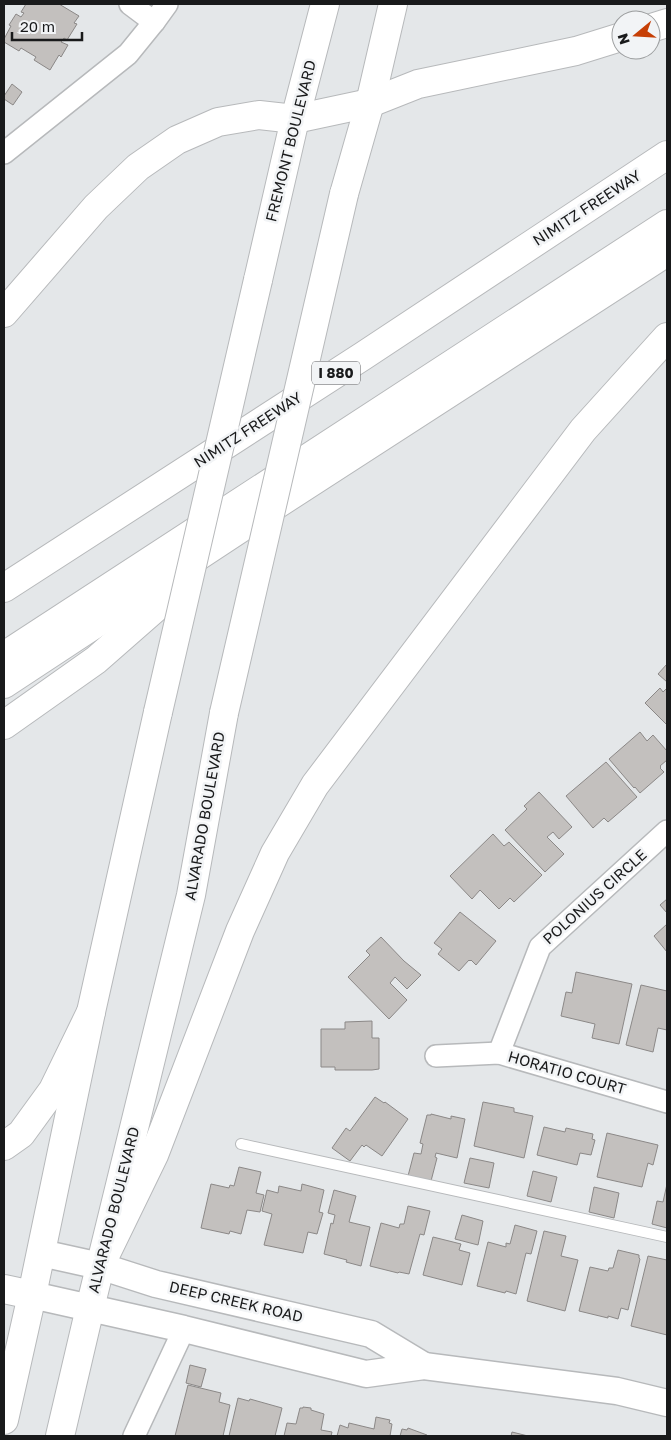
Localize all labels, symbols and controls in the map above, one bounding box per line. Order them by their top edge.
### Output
scale bar [12,10,82,42]
north arrow [611,10,661,60]
text: 20 m [20,17,55,35]
text: N [613,31,633,47]
street label: FREMONT BOULEVARD [261,58,319,224]
street label: NIMITZ FREEWAY [529,165,644,249]
road number: I 880 [312,362,360,384]
street label: NIMITZ FREEWAY [190,387,305,471]
street label: ALVARADO BOULEVARD [180,730,228,901]
street label: POLONIUS CIRCLE [539,845,650,948]
street label: HORATIO COURT [506,1047,628,1098]
street label: ALVARADO BOULEVARD [84,1125,142,1295]
street label: DEEP CREEK ROAD [168,1277,305,1325]

